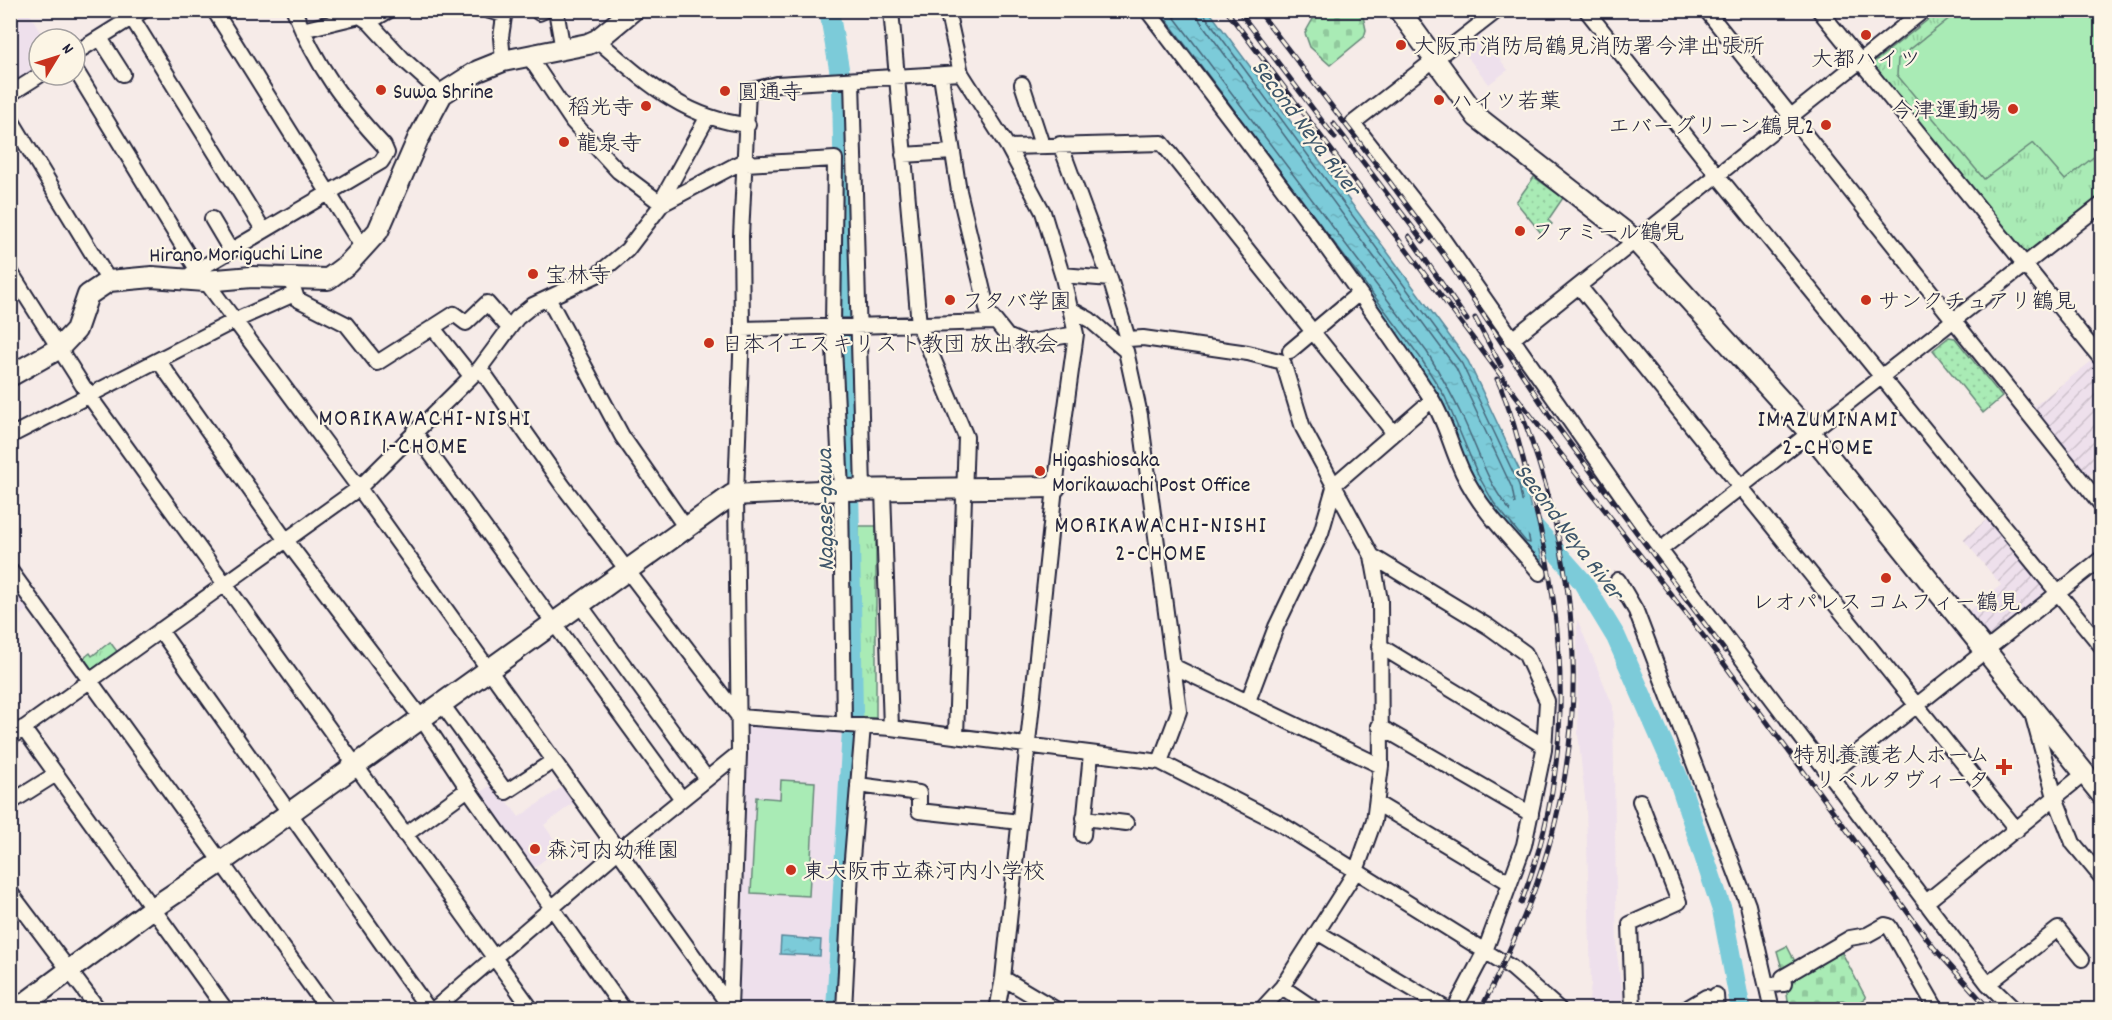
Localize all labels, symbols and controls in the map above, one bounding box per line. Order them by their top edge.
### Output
north arrow [27,27,87,87]
marker: 大都ハイツ [1859,28,1873,42]
place label: 大阪市消防局鶴見消防署今津出張所 [1413,33,1765,64]
marker: 大阪市消防局鶴見消防署今津出張所 [1394,38,1408,52]
text: N [55,39,78,60]
place label: 大都ハイツ [1811,46,1921,77]
water label: Second Neya River [1242,53,1369,207]
place label: Suwa Shrine [393,78,494,109]
place label: 圓通寺 [737,79,803,110]
marker: Suwa Shrine [374,83,388,97]
marker: 圓通寺 [718,84,732,98]
place label: ハイツ若葉 [1451,88,1561,119]
marker: ハイツ若葉 [1432,93,1446,107]
place label: 稻光寺 [568,94,634,125]
place label: 今津運動場 [1891,97,2001,128]
marker: 稻光寺 [639,99,653,113]
marker: 今津運動場 [2006,102,2020,116]
place label: エバーグリーン鶴見2 [1608,113,1814,144]
marker: エバーグリーン鶴見2 [1819,118,1833,132]
place label: 龍泉寺 [576,130,642,161]
marker: 龍泉寺 [557,135,571,149]
place label: ファミール鶴見 [1532,219,1684,250]
marker: ファミール鶴見 [1513,224,1527,238]
street label: Hirano Moriguchi Line [149,238,323,273]
place label: 宝林寺 [545,262,611,293]
marker: 宝林寺 [526,267,540,281]
place label: フタバ学園 [962,288,1072,319]
place label: サンクチュアリ鶴見 [1878,288,2076,319]
marker: フタバ学園 [943,293,957,307]
marker: サンクチュアリ鶴見 [1859,293,1873,307]
place label: 日本イエスキリスト教団 放出教会 [721,331,1058,362]
marker: 日本イエスキリスト教団 放出教会 [702,336,716,350]
district label: MORIKAWACHI-NISHI 1-CHOME [319,403,531,465]
district label: IMAZUMINAMI 2-CHOME [1757,404,1899,466]
place label: Higashiosaka Morikawachi Post Office [1052,446,1250,502]
water label: Nagase-gawa [809,447,845,571]
water label: Second Neya River [1505,457,1632,611]
marker: Higashiosaka Morikawachi Post Office [1033,464,1047,478]
district label: MORIKAWACHI-NISHI 2-CHOME [1055,510,1267,572]
marker: レオパレス コムフィー鶴見 [1879,571,1893,585]
place label: レオパレス コムフィー鶴見 [1752,589,2020,620]
place label: 特別養護老人ホーム リベルタヴィータ [1793,742,1990,798]
marker: 特別養護老人ホーム リベルタヴィータ [1995,758,2013,776]
place label: 森河内幼稚園 [547,837,679,868]
marker: 森河内幼稚園 [528,842,542,856]
place label: 東大阪市立森河内小学校 [803,858,1045,889]
marker: 東大阪市立森河内小学校 [784,863,798,877]

